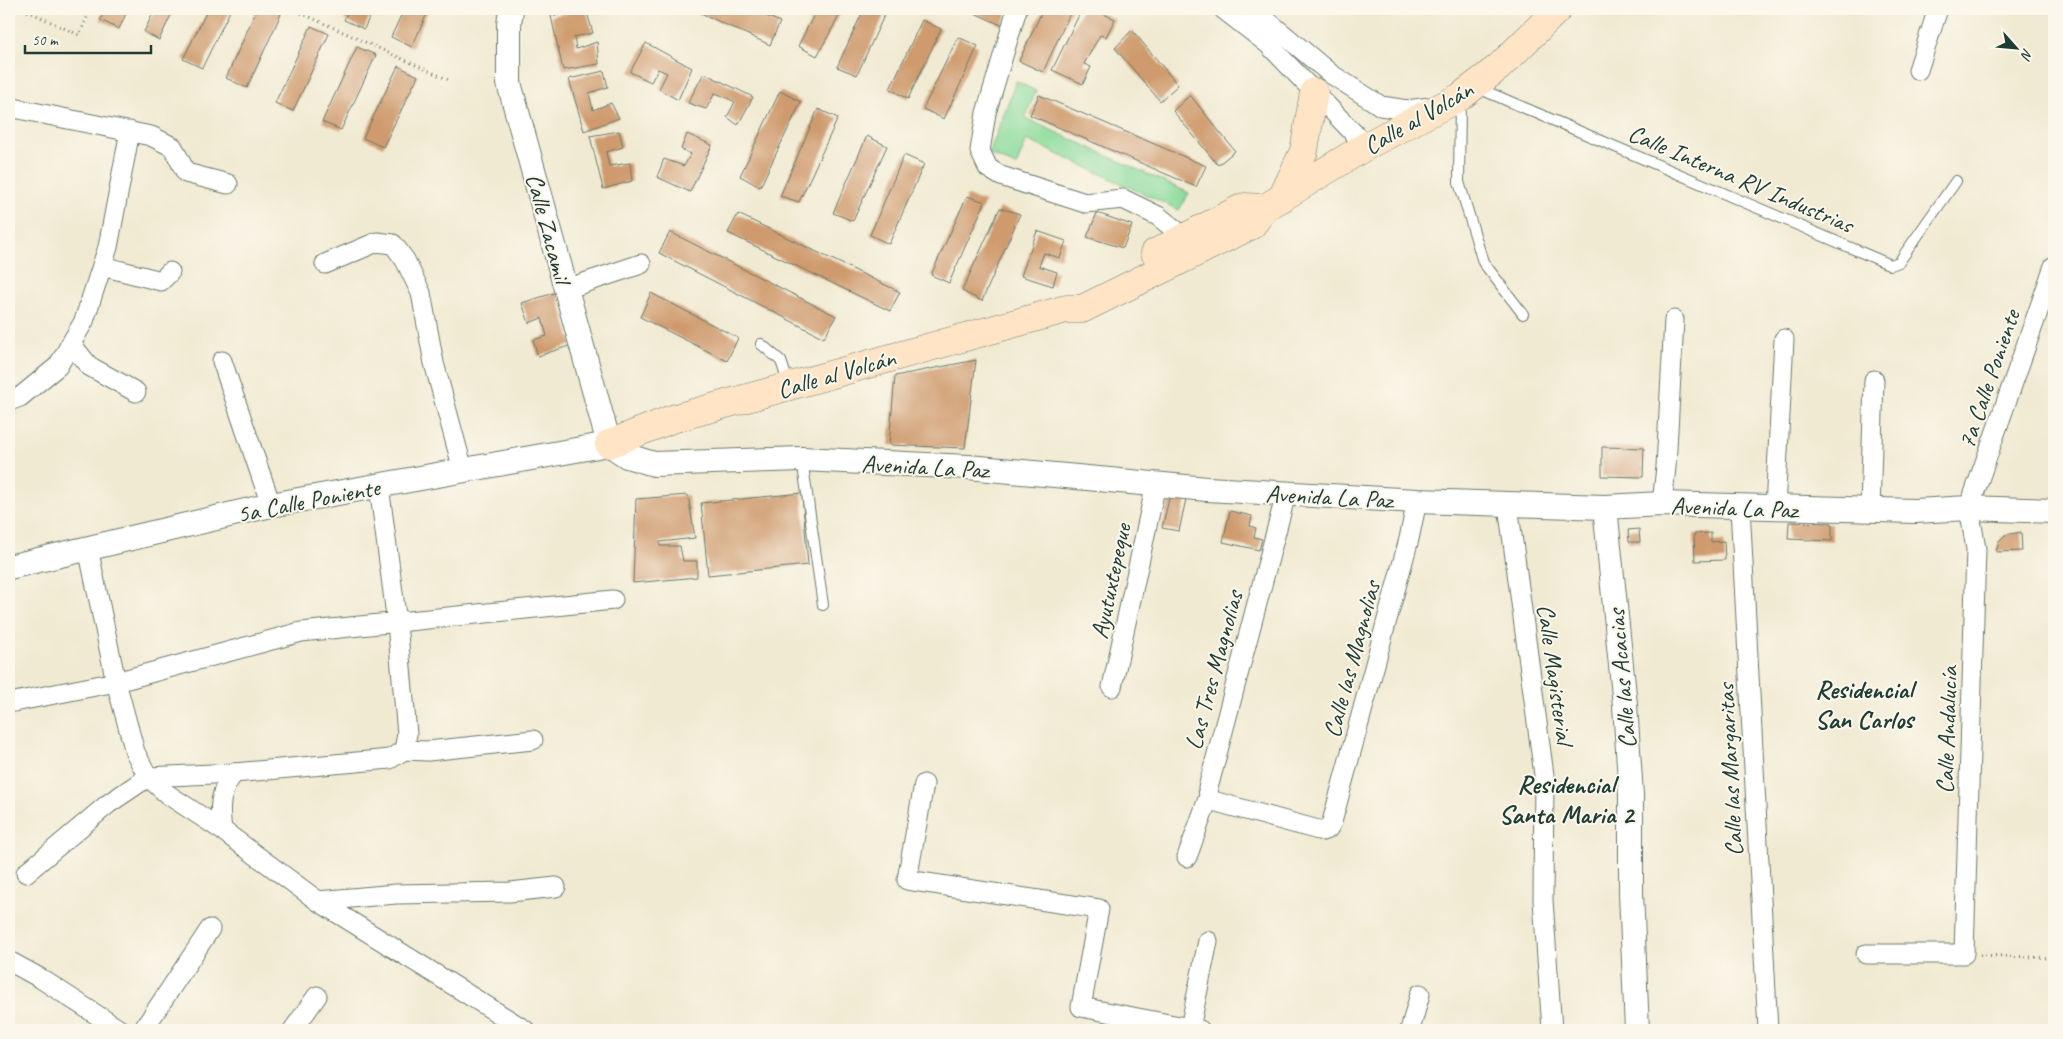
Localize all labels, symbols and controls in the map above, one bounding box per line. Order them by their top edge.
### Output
scale bar [25,22,151,54]
north arrow [1990,22,2040,72]
text: 50 m [32,31,59,50]
text: N [2017,46,2037,63]
street label: Calle al Volcán [1358,73,1480,162]
street label: Calle Interna RV Industrias [1623,117,1860,242]
street label: Calle Zacamil [518,170,579,291]
street label: 7a Calle Poniente [1950,304,2028,453]
street label: Calle al Volcán [774,342,900,406]
street label: Avenida La Paz [861,448,992,486]
street label: 5a Calle Poniente [234,471,384,530]
street label: Avenida La Paz [1265,478,1396,516]
street label: Avenida La Paz [1670,490,1801,526]
street label: Ayutuxtepeque [1083,519,1139,642]
street label: Calle las Magnolias [1316,575,1389,741]
street label: Las Tres Magnolias [1177,585,1251,753]
street label: Calle Magisterial [1529,602,1581,751]
street label: Calle las Acacias [1600,606,1644,750]
street label: Calle Andalucía [1929,664,1965,794]
district label: Residencial San Carlos [1815,673,1917,736]
street label: Calle las Margaritas [1709,680,1750,857]
district label: Residencial Santa Maria 2 [1499,768,1636,831]

